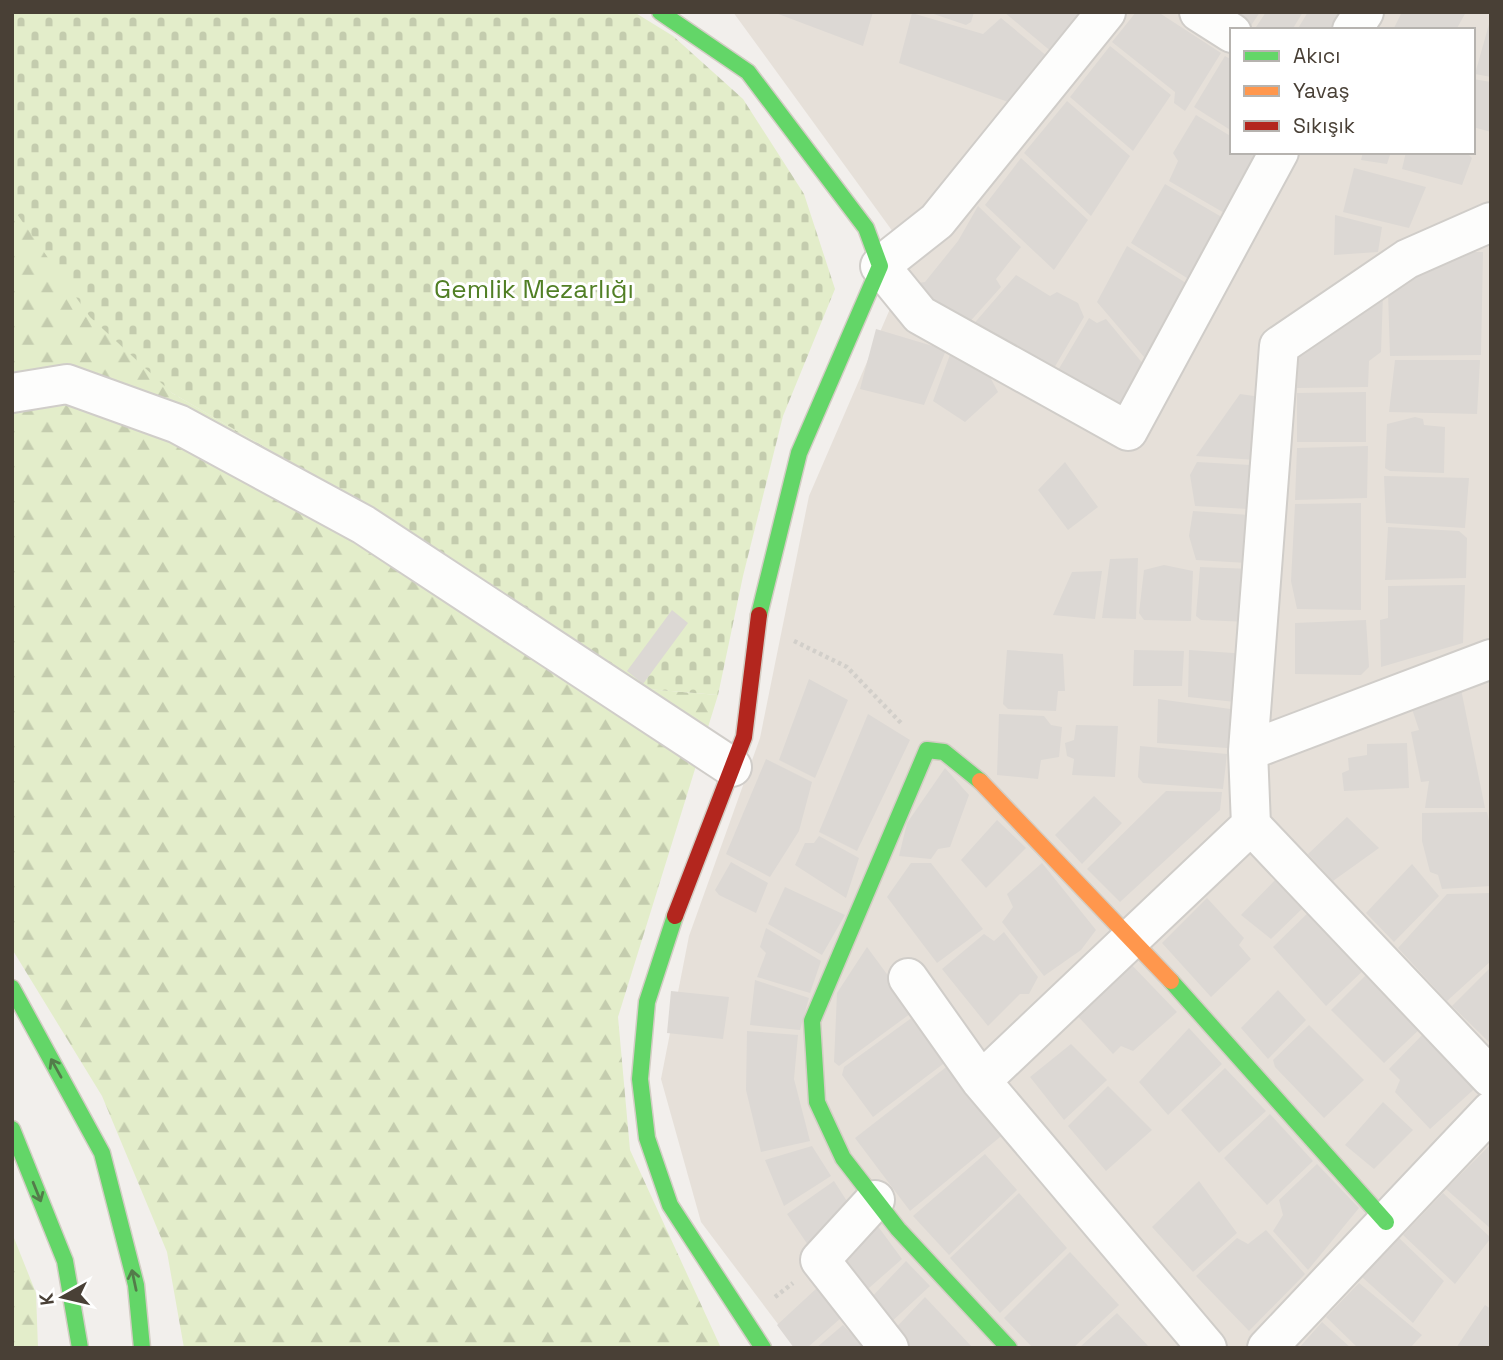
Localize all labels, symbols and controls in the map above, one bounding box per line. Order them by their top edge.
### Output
legend [1230,28,1475,154]
text: Akıcı [1293,42,1340,69]
text: Yavaş [1293,77,1350,104]
text: Sıkışık [1293,112,1355,139]
park label: Gemlik Mezarlığı [434,272,634,306]
one-way arrow [49,1059,63,1079]
one-way arrow [32,1181,45,1202]
north arrow [28,1262,98,1332]
one-way arrow [127,1269,141,1292]
text: K [33,1292,60,1307]

